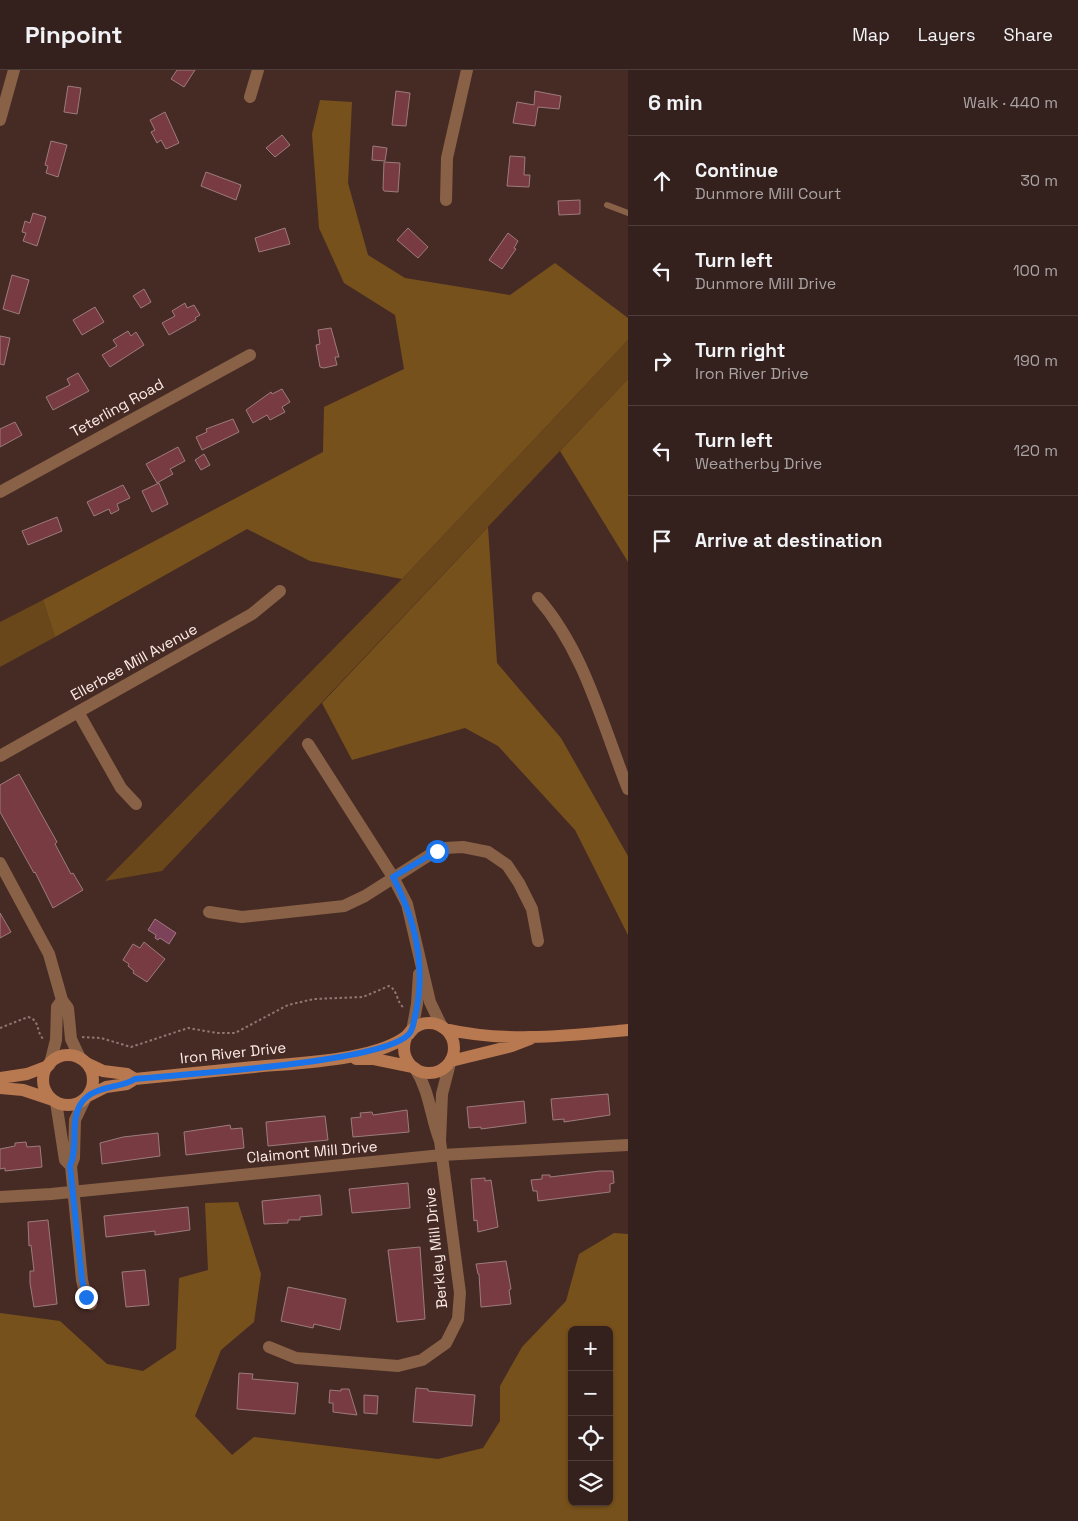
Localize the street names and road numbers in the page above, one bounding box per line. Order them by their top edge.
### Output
street label: Teterling Road [67,374,167,441]
street label: Ellerbee Mill Avenue [67,619,201,704]
street label: Iron River Drive [179,1037,287,1068]
street label: Claimont Mill Drive [246,1136,378,1167]
street label: Berkley Mill Drive [420,1186,451,1310]

